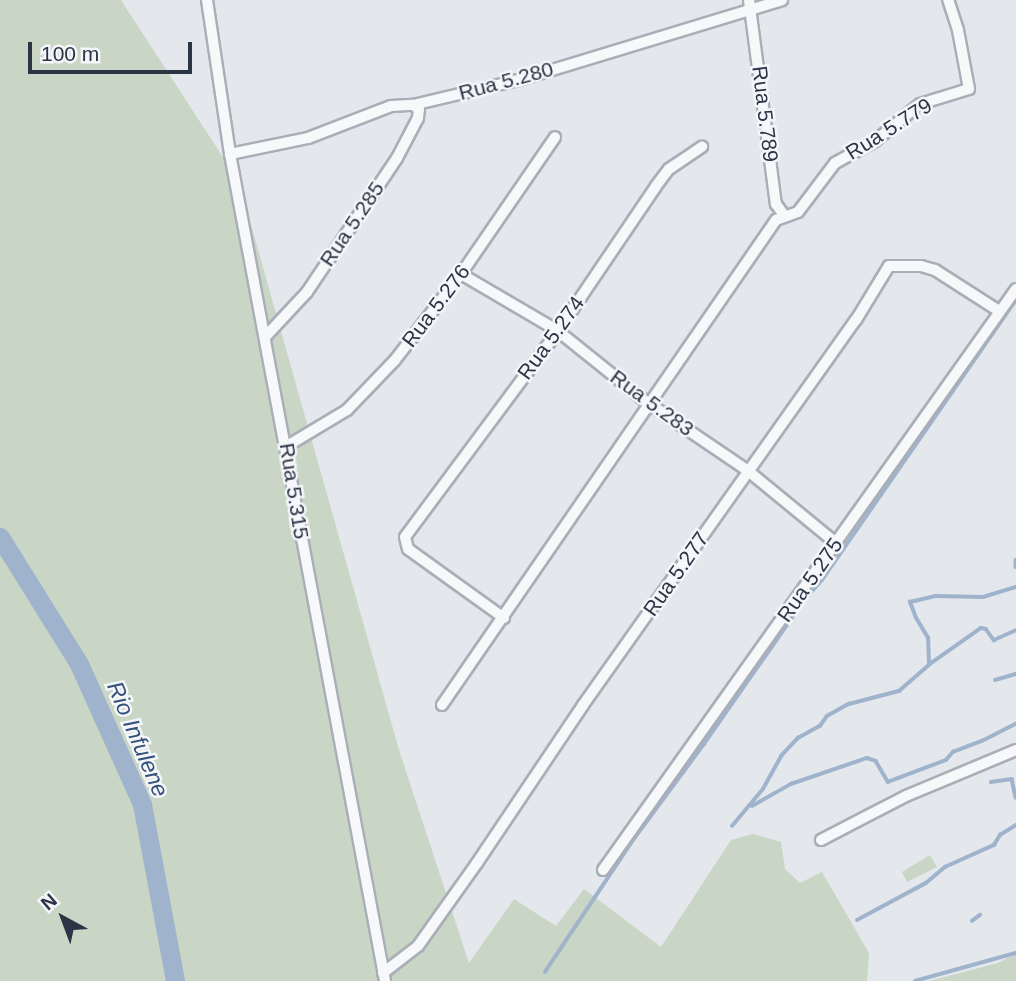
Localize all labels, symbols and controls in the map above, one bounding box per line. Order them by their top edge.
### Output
scale bar [32,28,196,72]
text: 100 m [41,42,99,65]
street label: Rua 5.280 [456,56,556,106]
street label: Rua 5.789 [747,64,783,164]
street label: Rua 5.779 [841,93,937,165]
street label: Rua 5.285 [314,177,390,271]
street label: Rua 5.276 [397,260,475,352]
street label: Rua 5.274 [512,291,590,385]
street label: Rua 5.283 [605,364,699,442]
street label: Rua 5.315 [274,441,314,541]
street label: Rua 5.277 [638,527,714,621]
street label: Rua 5.275 [772,533,848,627]
water label: Rio Infulene [101,677,175,801]
north arrow [28,883,98,953]
text: N [37,889,61,914]

